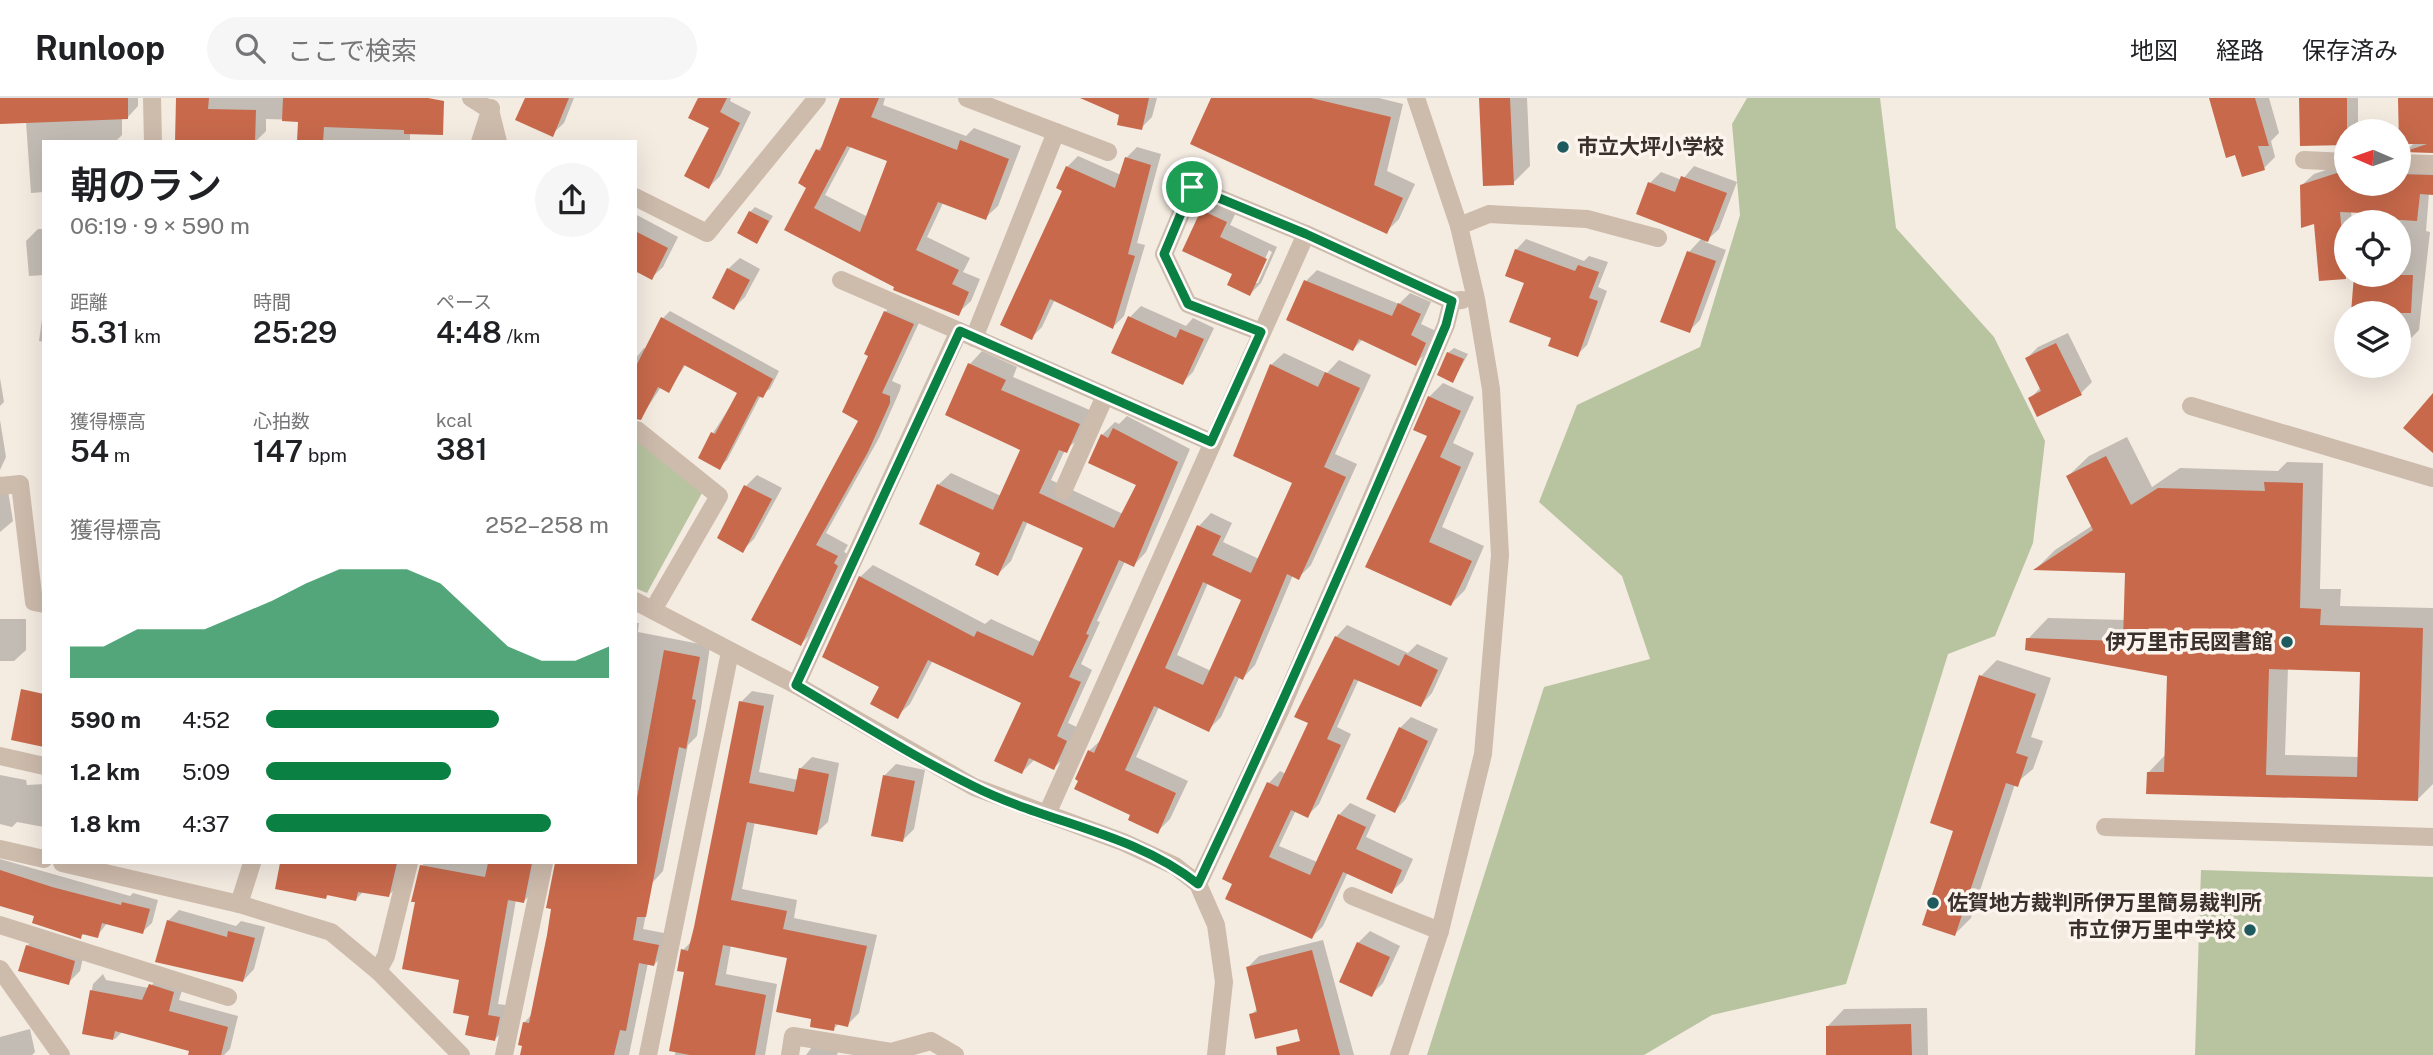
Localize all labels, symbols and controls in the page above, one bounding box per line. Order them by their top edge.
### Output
search box [207,17,697,80]
text: Runloop [35,29,165,67]
icon: search [231,29,269,67]
text: ここで検索 [287,35,417,66]
text: 地図 [2130,36,2178,64]
text: 経路 [2216,36,2264,64]
text: 保存済み [2302,36,2398,64]
north arrow [2334,119,2412,196]
map controls [2334,119,2411,378]
place label: 市立大坪小学校 [1577,134,1724,159]
marker: 市立大坪小学校 [1555,139,1571,155]
pin [1162,157,1222,217]
text: 朝のラン [70,163,222,208]
button: share [535,163,609,237]
icon: arrive [1173,168,1211,206]
button: locate [2334,210,2411,287]
text: 06:19 · 9 × 590 m [70,212,250,239]
text: 距離 [70,291,108,313]
text: 時間 [253,291,291,313]
text: ペース [436,291,492,313]
button: layers [2334,301,2411,378]
text: 5.31 [70,314,129,350]
text: 25:29 [253,314,337,350]
text: 4:48 [436,314,502,350]
text: km [129,325,161,347]
text: /km [502,325,540,347]
text: kcal [436,409,473,431]
text: 獲得標高 [70,410,146,432]
text: 心拍数 [253,410,310,432]
text: 381 [436,431,488,467]
text: 54 [70,433,109,469]
text: 147 [253,433,303,469]
text: m [109,444,130,466]
text: bpm [303,444,347,466]
text: 252–258 m [485,511,609,538]
text: 獲得標高 [70,516,162,543]
place label: 伊万里市民図書館 [2105,629,2273,654]
marker: 伊万里市民図書館 [2279,634,2295,650]
text: 590 m [70,706,141,733]
text: 4:52 [182,706,230,733]
text: 1.2 km [70,758,140,785]
text: 5:09 [182,758,230,785]
text: 1.8 km [70,810,141,837]
text: 4:37 [182,810,230,837]
place label: 佐賀地方裁判所伊万里簡易裁判所 [1947,890,2262,915]
marker: 佐賀地方裁判所伊万里簡易裁判所 [1925,895,1941,911]
place label: 市立伊万里中学校 [2068,917,2236,942]
marker: 市立伊万里中学校 [2242,922,2258,938]

